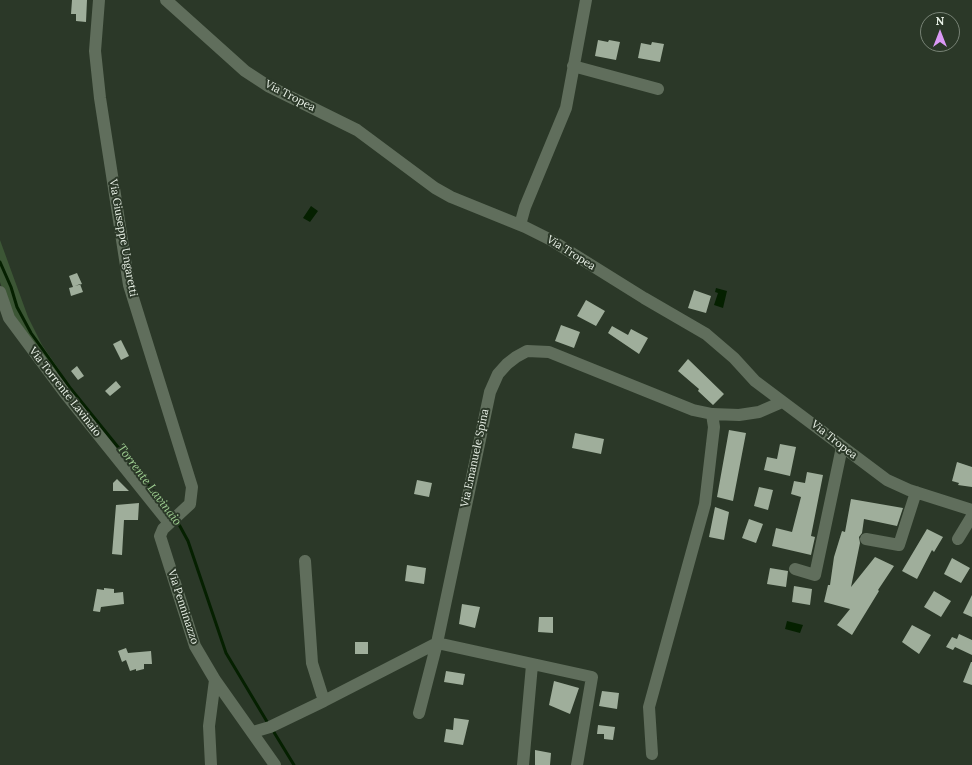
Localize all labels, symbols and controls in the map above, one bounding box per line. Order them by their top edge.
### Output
north arrow [920,12,960,52]
text: N [936,14,944,28]
street label: Via Tropea [263,78,317,114]
street label: Via Giuseppe Ungaretti [106,178,140,298]
street label: Via Tropea [544,233,598,273]
street label: Via Torrente Lavinaio [26,345,104,439]
street label: Via Emanuele Spina [458,408,492,508]
street label: Via Tropea [808,418,860,462]
water label: Torrente Lavinaio [114,441,184,529]
street label: Via Penninazzo [165,568,201,646]

